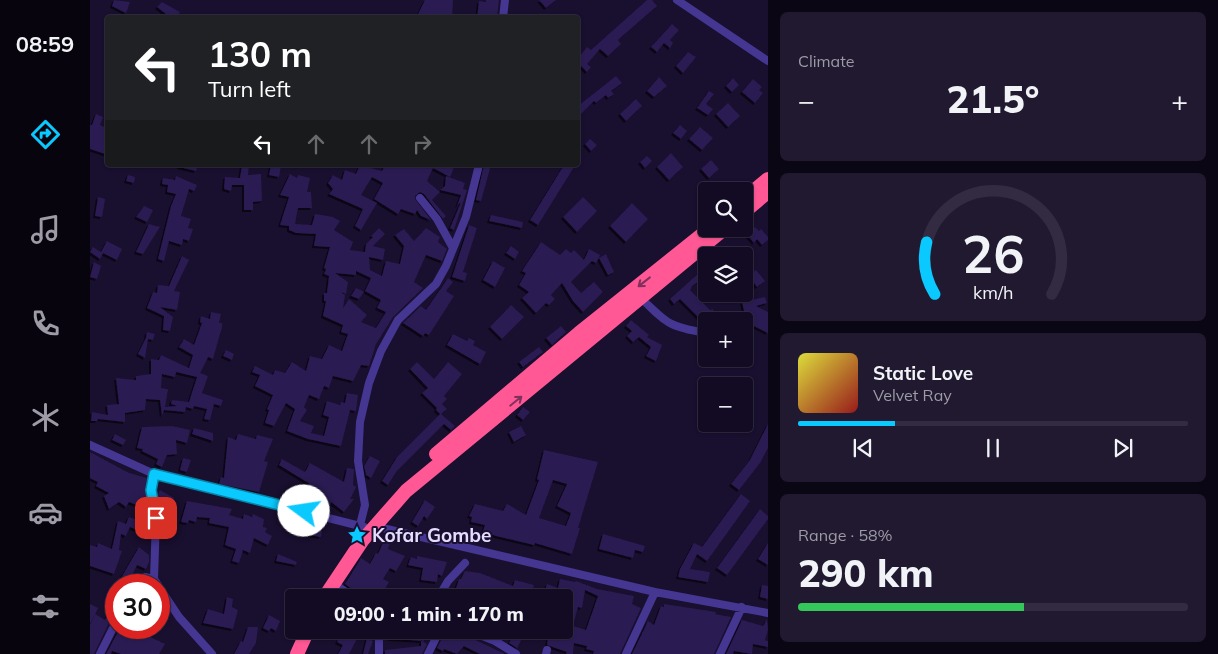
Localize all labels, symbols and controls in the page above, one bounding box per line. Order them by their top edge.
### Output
text: 08:59 [16,30,74,58]
text: 130 m [208,32,312,76]
icon: left [125,35,190,100]
text: Climate [798,51,854,71]
text: Turn left [208,75,291,103]
text: 21.5° [947,75,1039,123]
text: − [798,83,815,118]
text: + [1171,83,1188,118]
icon: directions [28,117,63,152]
icon: left [249,130,277,158]
icon: ahead [302,130,330,158]
icon: ahead [355,130,383,158]
icon: right [408,130,436,158]
map controls [698,182,753,432]
button: search [698,182,753,237]
icon: music [28,212,63,247]
text: 26 [962,221,1024,286]
button: layers [698,247,753,302]
one-way arrow [638,276,651,287]
text: km/h [973,281,1013,303]
icon: phone [28,306,63,341]
button: + [698,312,753,367]
text: Static Love [873,361,973,385]
button: − [698,377,753,432]
text: Velvet Ray [873,385,952,405]
one-way arrow [509,396,522,407]
icon: climate [28,400,63,435]
icon: previous [849,434,877,462]
icon: pause [979,434,1007,462]
icon: next [1109,434,1137,462]
position arrow [277,484,329,536]
icon: car [28,495,63,530]
pin [135,497,177,539]
icon: arrive [142,504,170,532]
place label: Kofar Gombe [372,523,492,547]
place icon: Kofar Gombe [346,524,368,546]
text: Range · 58% [798,525,893,545]
text: 290 km [798,549,934,597]
speed limit sign: 30 [105,574,170,639]
icon: filters [28,589,63,624]
text: 09:00 · 1 min · 170 m [334,602,524,626]

